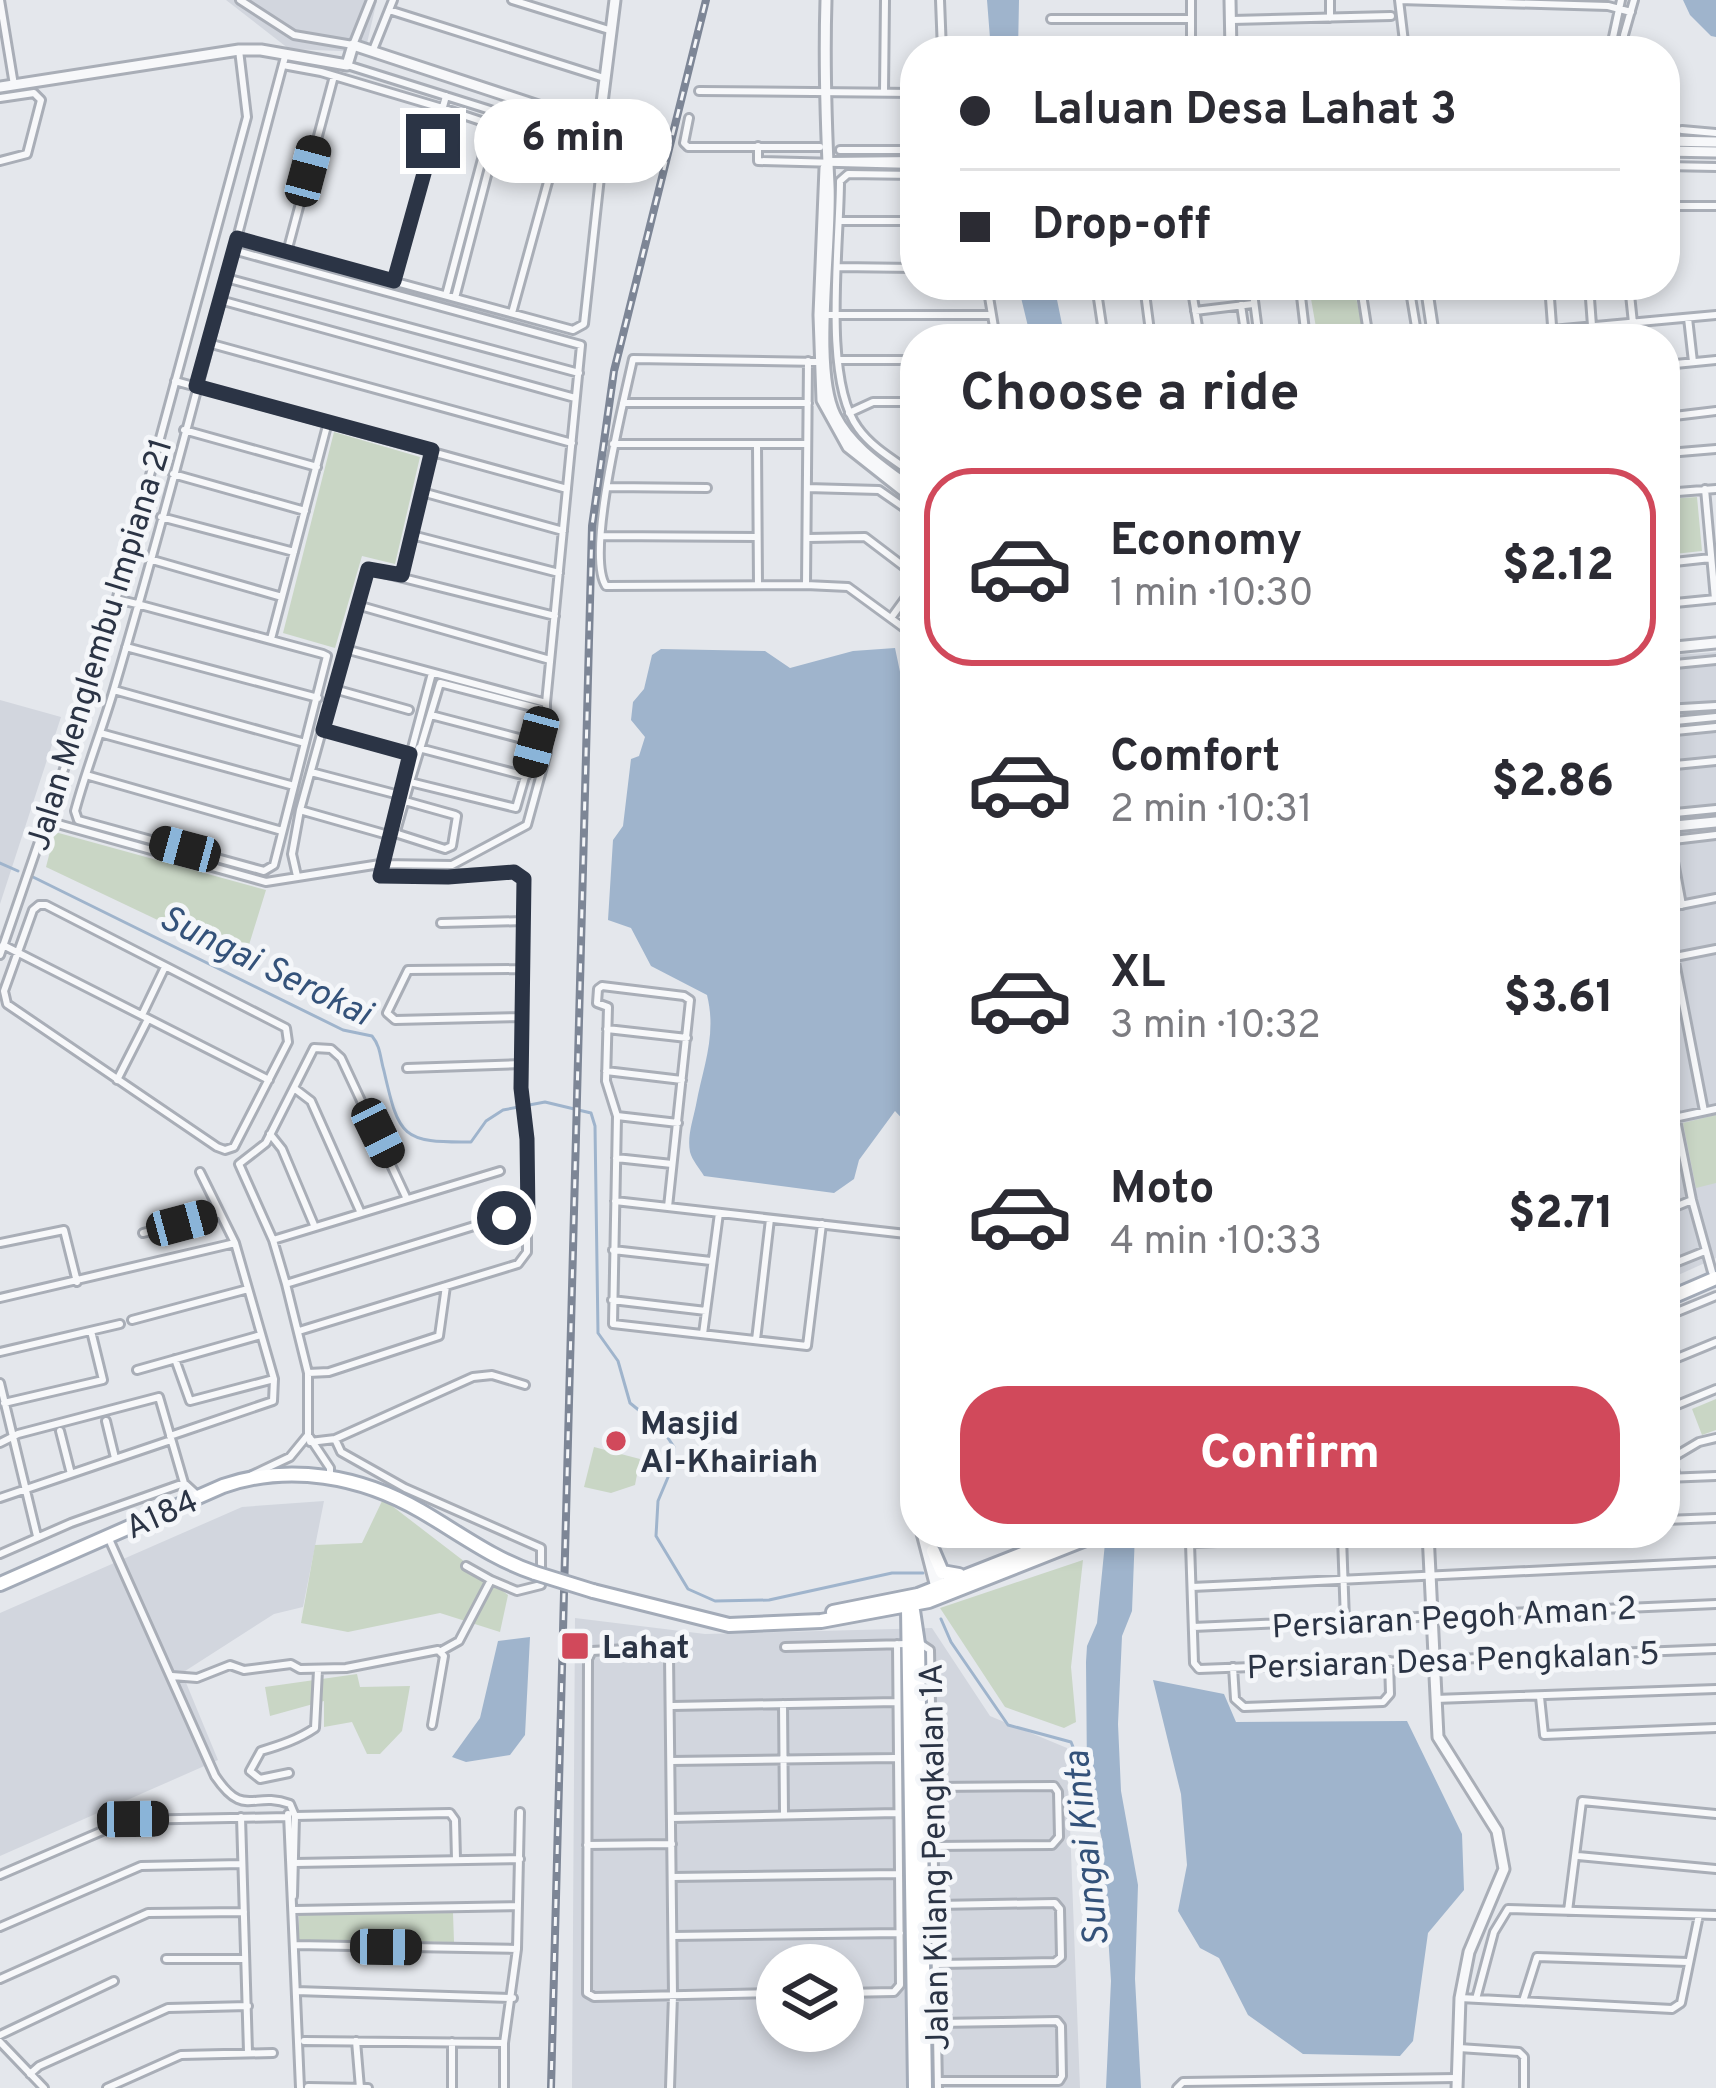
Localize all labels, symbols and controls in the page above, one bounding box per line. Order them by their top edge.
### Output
text: Laluan Desa Lahat 3 [1032,83,1457,140]
callout: 6 min [475,99,673,183]
route end [406,114,460,168]
text: 6 min [521,116,625,165]
car [281,132,335,210]
text: Drop-off [1032,198,1211,255]
text: Choose a ride [960,361,1300,430]
street label: Jalan Menglembu Impiana 21 [19,434,185,856]
icon: car [966,513,1074,621]
text: Economy [1110,514,1302,571]
text: $2.12 [1502,539,1614,596]
text: 1 min · 10:30 [1110,571,1313,620]
car [509,703,563,781]
icon: car [966,729,1074,837]
text: Comfort [1110,730,1280,787]
text: $2.86 [1491,755,1614,812]
text: 2 min · 10:31 [1110,787,1313,836]
car [146,822,224,876]
water label: Sungai Serokai [151,896,380,1040]
icon: car [966,945,1074,1053]
text: XL [1110,946,1165,1003]
text: $3.61 [1503,971,1614,1028]
text: 3 min · 10:32 [1110,1003,1321,1052]
car [346,1093,410,1173]
icon: car [966,1161,1074,1269]
text: Moto [1110,1162,1214,1219]
text: $2.71 [1508,1187,1614,1244]
route start [477,1191,531,1245]
car [143,1196,221,1250]
text: 4 min · 10:33 [1110,1219,1322,1268]
button: Confirm [960,1386,1620,1524]
place label: Masjid Al-Khairiah [640,1405,818,1485]
marker: Masjid Al-Khairiah [603,1428,629,1454]
street label: A184 [120,1482,205,1551]
street label: Persiaran Pegoh Aman 2 [1271,1589,1638,1651]
place label: Lahat [602,1629,689,1671]
marker: Lahat [559,1630,591,1662]
street label: Persiaran Desa Pengkalan 5 [1246,1635,1660,1691]
street label: Jalan Kilang Pengkalan 1A [913,1663,961,2051]
water label: Sungai Kinta [1056,1748,1122,1949]
car [97,1800,169,1838]
car [350,1928,422,1966]
map controls [756,1944,864,2052]
button: layers [756,1944,864,2052]

